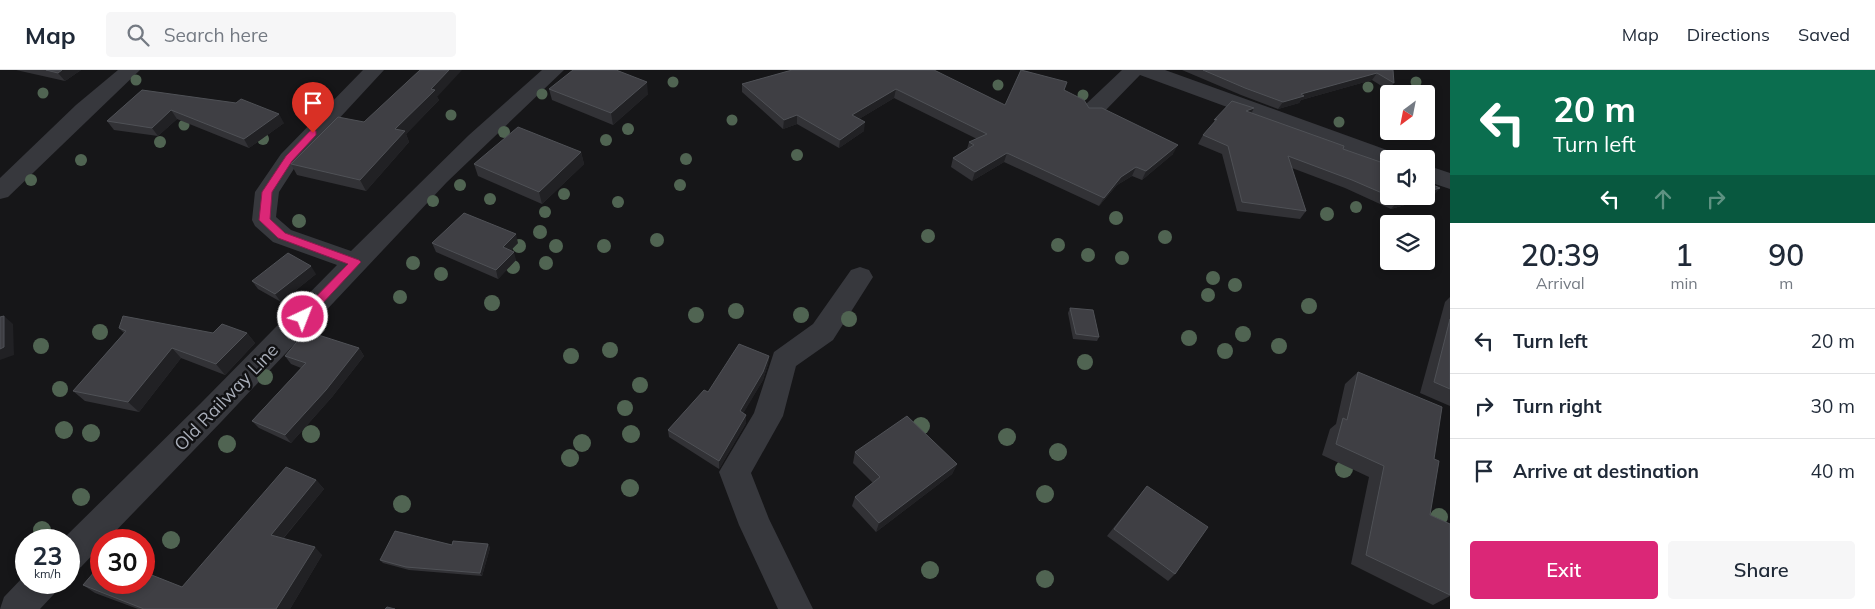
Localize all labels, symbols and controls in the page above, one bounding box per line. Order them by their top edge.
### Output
search box [106,12,456,57]
text: Map [25,20,76,50]
icon: search [124,21,152,49]
text: Search here [164,23,268,47]
text: Map [1622,23,1659,46]
text: Directions [1687,23,1770,46]
text: Saved [1798,23,1850,46]
pin [292,82,334,133]
north arrow [1380,85,1435,140]
map controls [1380,85,1435,270]
text: 20 m [1553,87,1636,131]
icon: arrive [299,89,327,117]
icon: left [1470,90,1535,155]
text: Turn left [1553,130,1636,158]
button: sound [1380,150,1435,205]
icon: left [1596,185,1624,213]
icon: ahead [1649,185,1677,213]
icon: right [1702,185,1730,213]
button: layers [1380,215,1435,270]
text: 20:39 [1521,236,1600,274]
text: 1 [1675,236,1693,274]
text: 90 [1768,236,1804,274]
text: Arrival [1536,273,1585,293]
text: min [1670,273,1698,293]
text: m [1779,273,1793,293]
position arrow [276,290,328,342]
icon: left [1470,327,1498,355]
text: Turn left [1513,329,1588,353]
text: 20 m [1811,329,1855,353]
street label: Old Railway Line [169,339,283,455]
icon: right [1470,392,1498,420]
text: Turn right [1513,394,1602,418]
text: 30 m [1811,394,1855,418]
icon: arrive [1470,457,1498,485]
text: Arrive at destination [1513,459,1699,483]
text: 40 m [1811,459,1855,483]
speed limit sign: 30 [90,529,155,594]
text: 23 [32,540,63,571]
button: Exit [1470,541,1658,599]
button: Share [1668,541,1855,599]
text: km/h [34,566,61,581]

